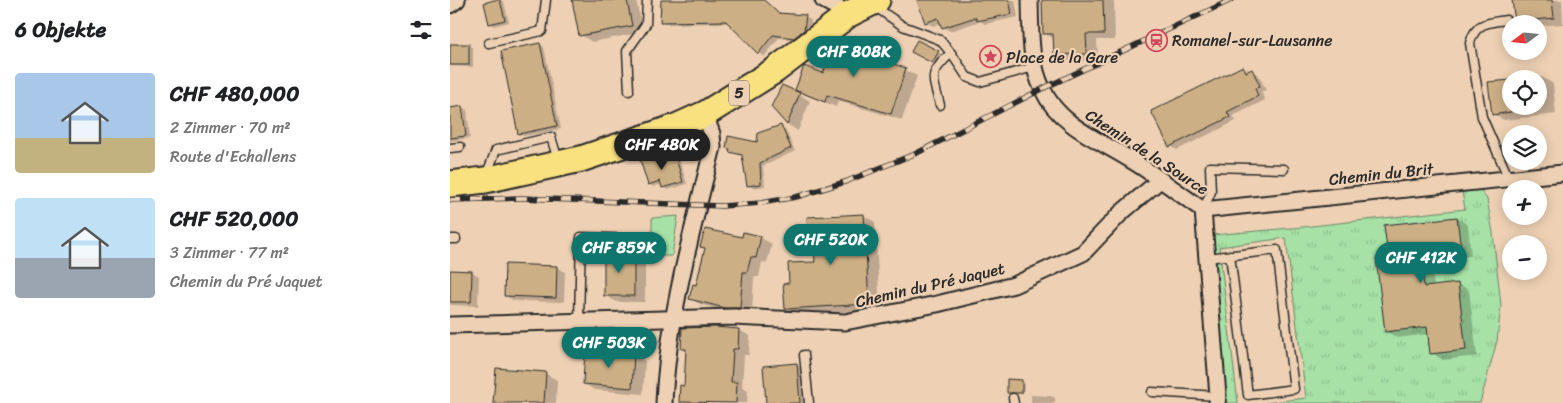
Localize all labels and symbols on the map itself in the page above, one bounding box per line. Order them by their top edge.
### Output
north arrow [1502,15,1548,60]
place label: Romanel-sur-Lausanne [1172,26,1332,55]
station icon: Romanel-sur-Lausanne [1144,28,1168,52]
pin: CHF 808K [802,36,906,78]
place label: Place de la Gare [1006,43,1118,72]
place icon: Place de la Gare [978,45,1002,69]
road number: 5 [729,80,749,106]
street label: Chemin de la Source [1079,101,1215,203]
pin: CHF 480K [610,128,714,171]
street label: Chemin du Brit [1327,154,1435,194]
pin: CHF 520K [779,224,883,266]
pin: CHF 859K [567,232,671,274]
pin: CHF 412K [1369,242,1473,284]
street label: Chemin du Pré Jaquet [852,254,1008,316]
pin: CHF 503K [557,326,661,369]

